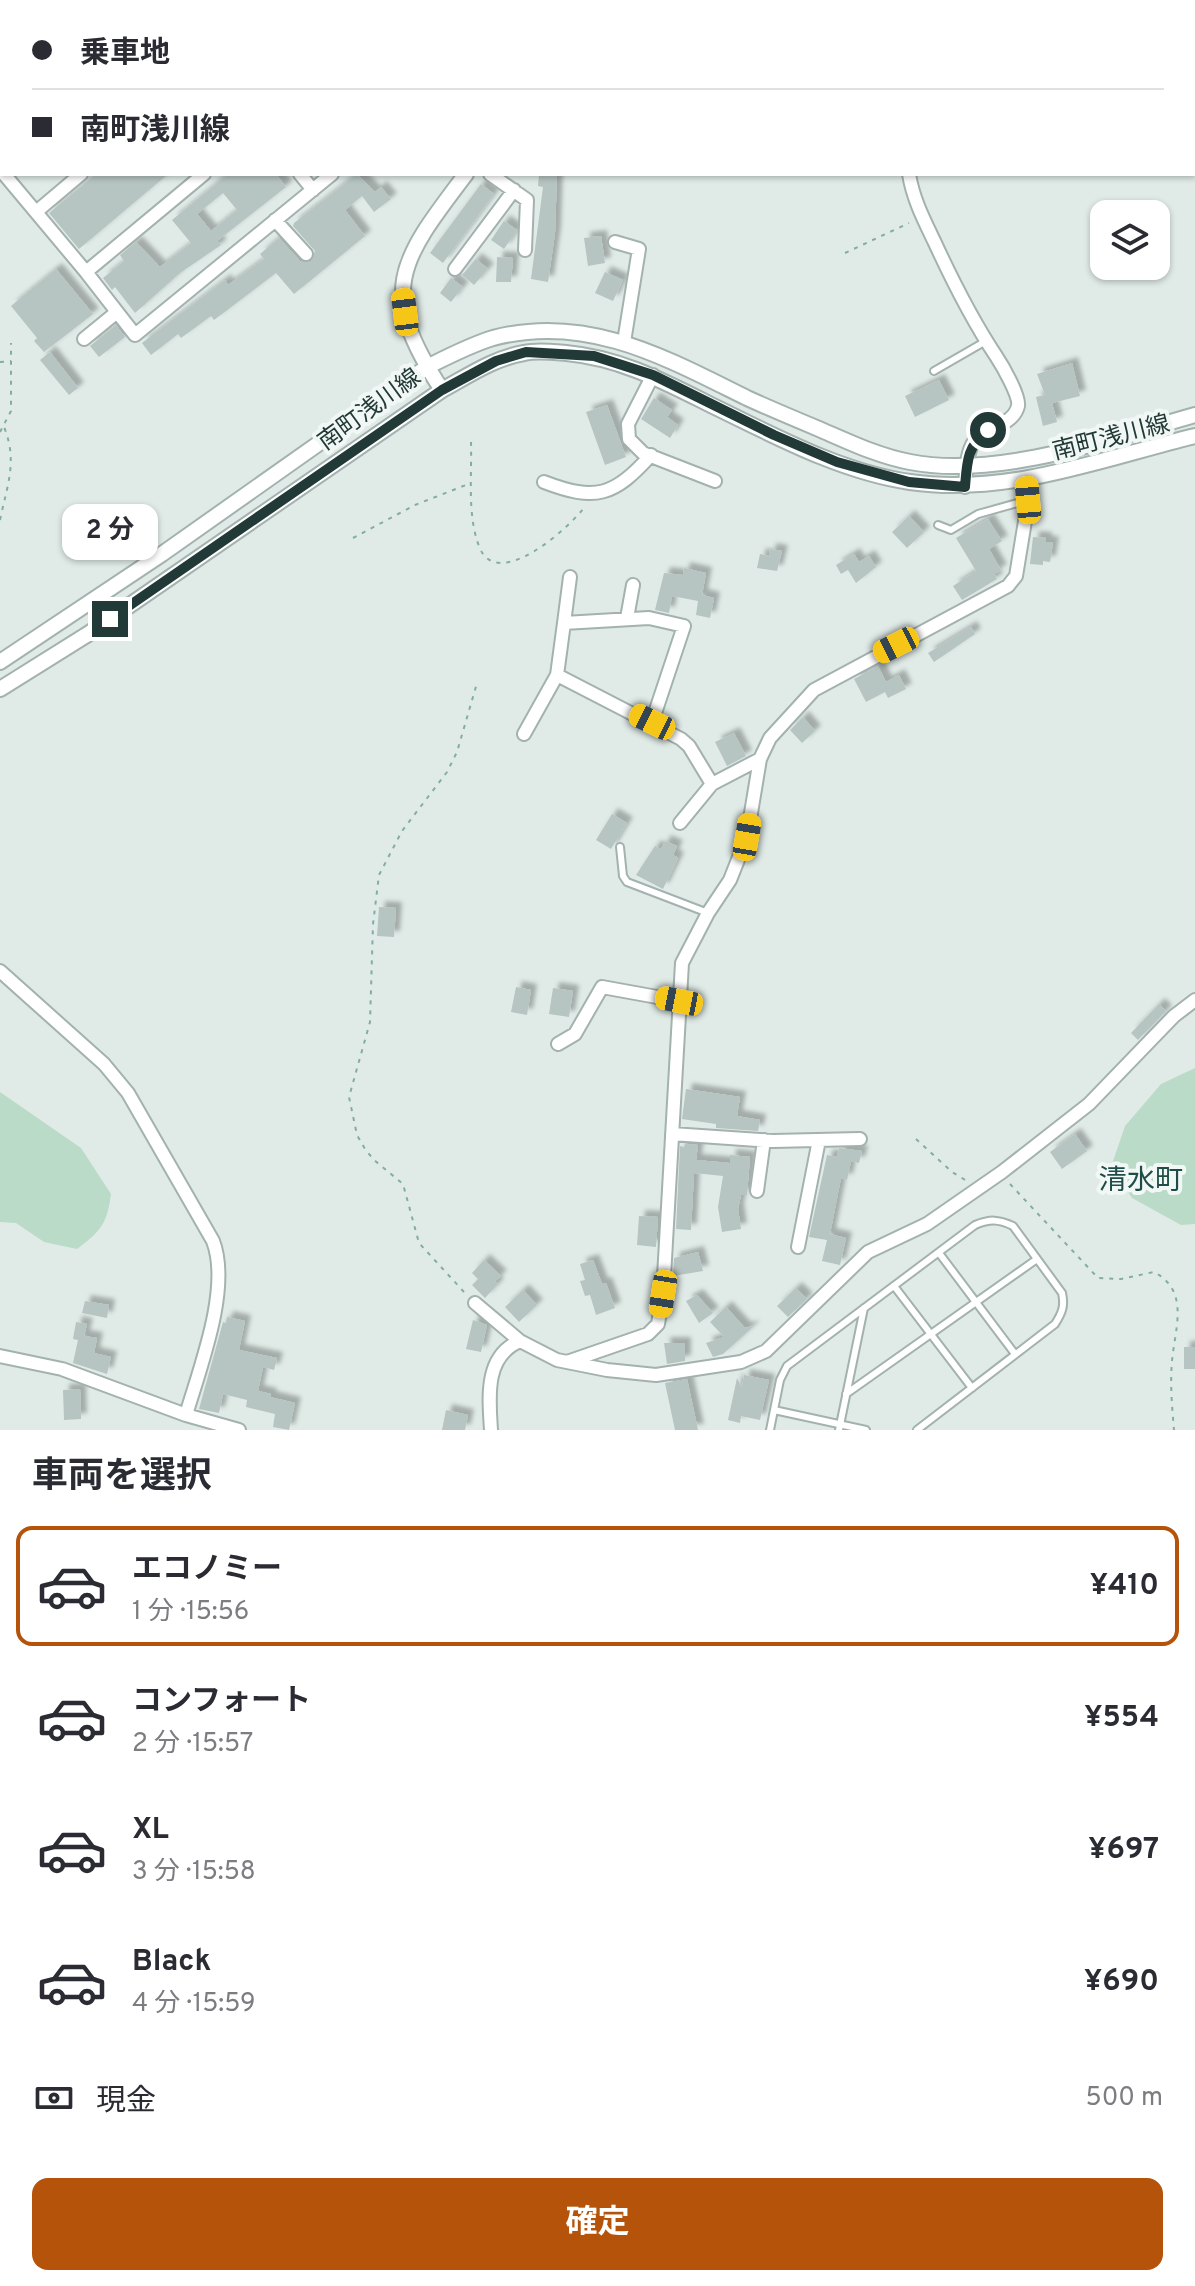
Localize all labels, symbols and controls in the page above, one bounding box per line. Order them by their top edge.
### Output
text: 乗車地 [80,36,170,73]
text: 南町浅川線 [80,113,230,150]
map controls [1090,200,1170,280]
button: layers [1090,200,1170,280]
car [390,287,420,337]
street label: 南町浅川線 [313,363,428,458]
street label: 南町浅川線 [1050,410,1173,468]
route start [970,412,1006,448]
car [1014,475,1042,525]
callout: 2 分 [62,503,158,559]
text: 2 分 [86,515,134,548]
route end [92,601,128,637]
car [869,623,923,667]
car [625,701,679,743]
car [731,811,763,863]
car [653,985,705,1017]
district label: 清水町 [1099,1164,1183,1200]
car [647,1268,679,1320]
text: 車両を選択 [32,1455,212,1501]
icon: car [36,1550,108,1622]
text: エコノミー [132,1552,282,1589]
text: ¥410 [1090,1568,1159,1605]
text: 1 分 · 15:56 [132,1596,249,1629]
icon: car [36,1682,108,1754]
text: コンフォート [132,1684,311,1721]
text: ¥554 [1084,1700,1159,1737]
text: 2 分 · 15:57 [132,1728,253,1761]
text: XL [132,1812,169,1849]
icon: car [36,1814,108,1886]
text: ¥697 [1088,1832,1159,1869]
text: 3 分 · 15:58 [132,1856,256,1889]
text: Black [132,1944,211,1981]
icon: car [36,1946,108,2018]
text: ¥690 [1084,1964,1159,2001]
text: 4 分 · 15:59 [132,1988,256,2021]
icon: cash [32,2076,76,2120]
text: 500 m [1086,2082,1163,2115]
text: 現金 [96,2084,156,2121]
button: 確定 [32,2178,1163,2270]

